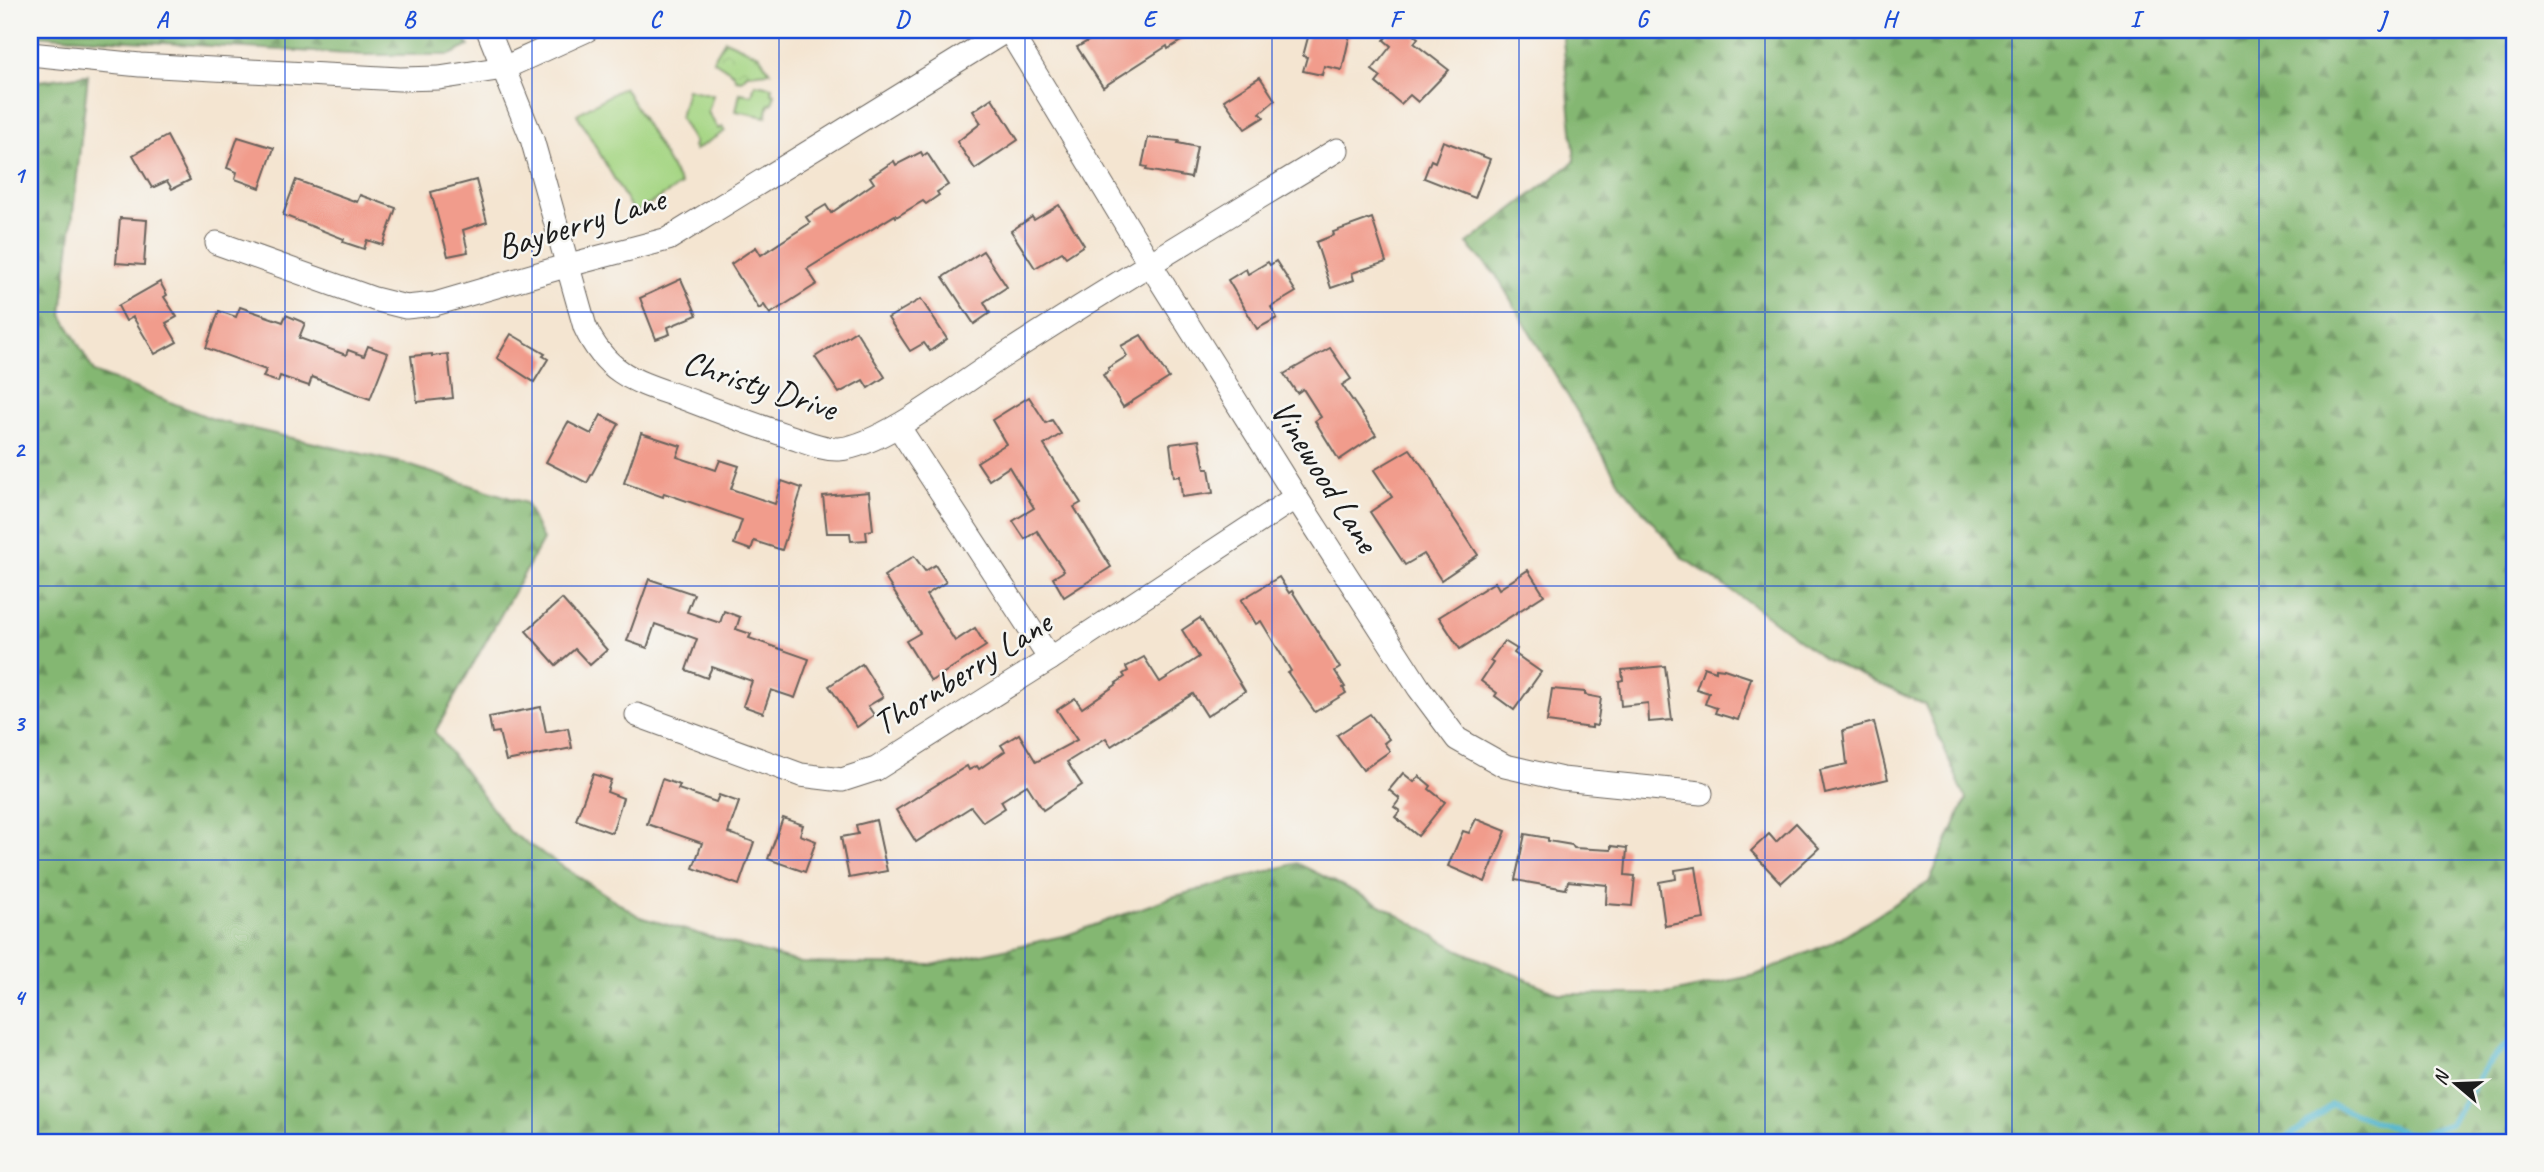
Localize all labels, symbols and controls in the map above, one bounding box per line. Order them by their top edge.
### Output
text: A [156,5,170,34]
text: B [403,5,417,34]
text: C [650,5,664,34]
text: D [895,5,911,34]
text: E [1143,5,1159,34]
text: F [1390,5,1406,34]
text: G [1636,5,1651,34]
text: H [1882,5,1900,34]
text: I [2130,5,2145,34]
text: J [2376,5,2389,34]
text: 1 [14,161,27,190]
street label: Bayberry Lane [492,175,673,270]
street label: Christy Drive [678,339,845,432]
street label: Vinewood Lane [1260,391,1391,563]
text: 2 [14,435,27,464]
street label: Thornberry Lane [864,599,1062,746]
text: 3 [14,709,27,738]
text: 4 [14,983,27,1012]
north arrow [2422,1050,2492,1120]
text: N [2428,1066,2455,1088]

